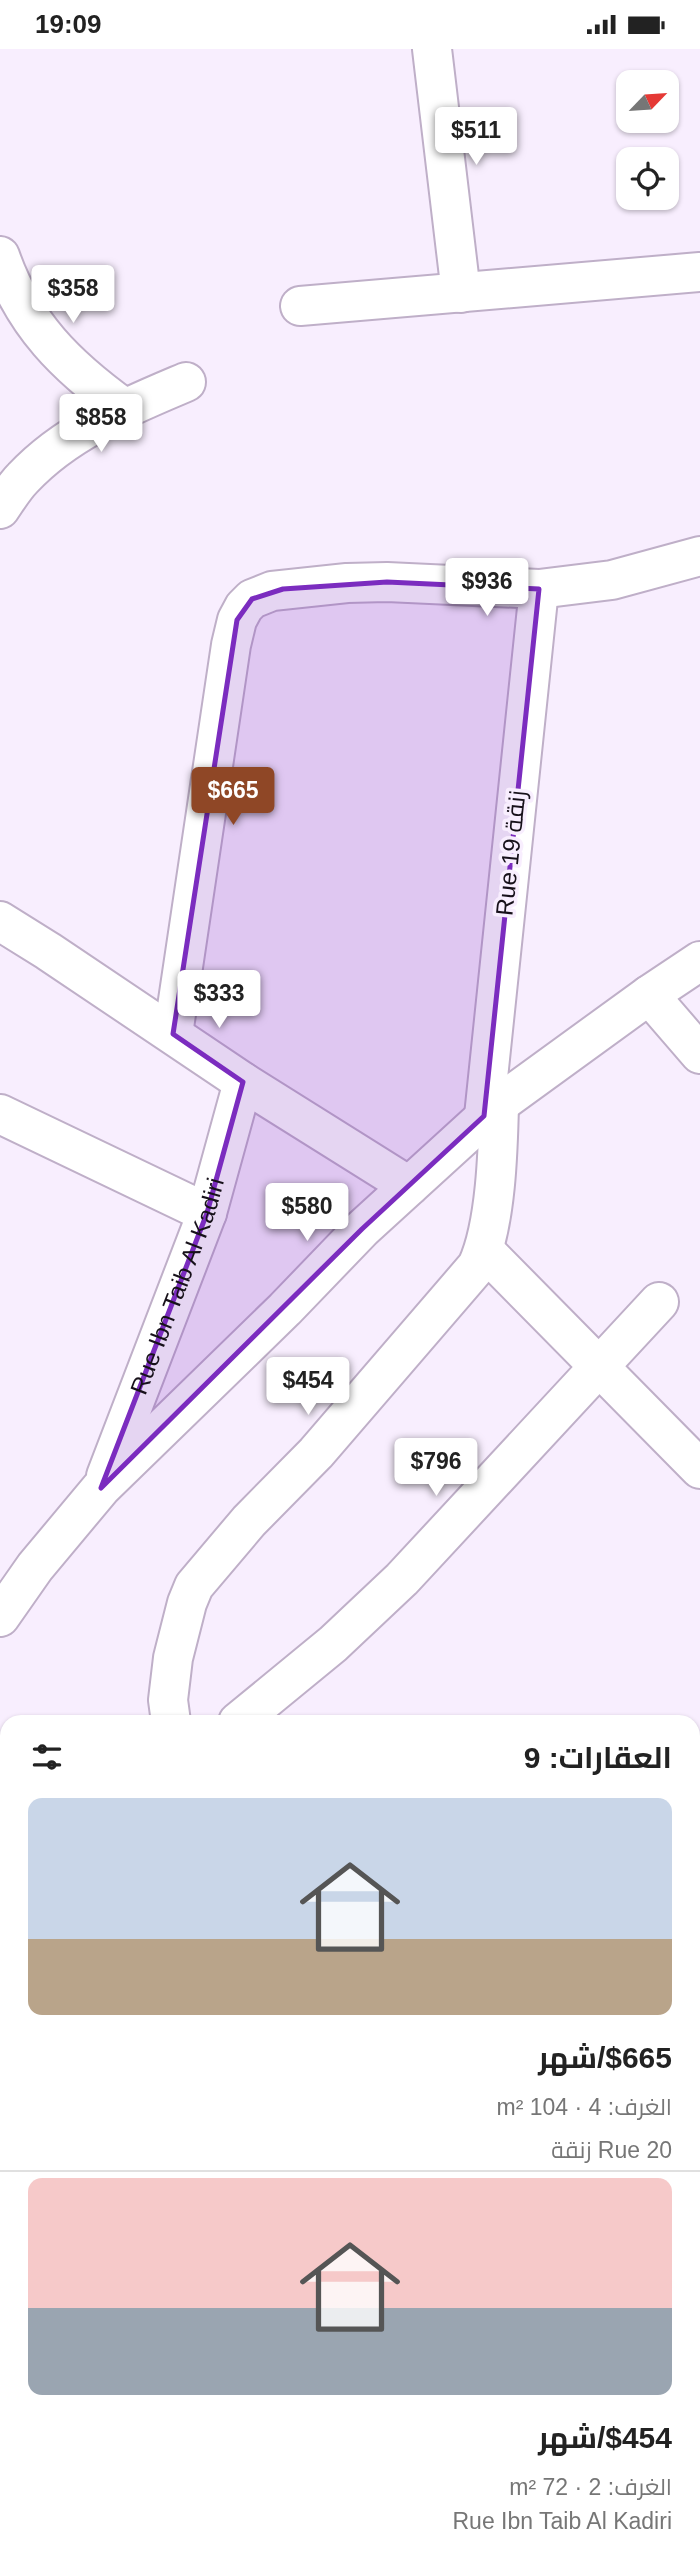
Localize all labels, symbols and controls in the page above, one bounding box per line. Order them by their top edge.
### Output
text: 19:09 [35,9,102,39]
north arrow [616,70,679,133]
map controls [616,70,679,210]
pin: $511 [435,107,517,167]
text: $511 [451,117,501,143]
button: locate [616,147,679,210]
pin: $358 [32,265,114,325]
text: $358 [47,275,99,301]
pin: $858 [60,395,142,454]
text: $858 [75,404,127,430]
pin: $936 [446,559,528,618]
text: $936 [461,568,513,594]
pin: $665 [192,767,274,827]
text: $665 [207,777,259,803]
street label: Rue 19 زنقة [490,789,531,917]
pin: $333 [178,971,260,1030]
text: $333 [193,980,245,1006]
street label: Rue Ibn Taib Al Kadiri [125,1175,229,1398]
pin: $580 [266,1183,348,1243]
text: $580 [281,1193,333,1219]
pin: $454 [267,1357,349,1417]
text: $454 [282,1367,334,1393]
pin: $796 [395,1439,477,1498]
text: $796 [410,1448,462,1474]
icon: filters [28,1738,66,1776]
text: العقارات: 9 [524,1741,672,1774]
icon: home [287,1844,413,1970]
text: $665/شهر [538,2041,672,2074]
text: الغرف: 4 · 104 m² [497,2094,672,2120]
text: Rue 20 زنقة [551,2137,672,2163]
icon: home [287,2224,413,2350]
text: $454/شهر [538,2421,672,2454]
text: الغرف: 2 · 72 m² [509,2474,672,2500]
text: Rue Ibn Taib Al Kadiri [453,2508,672,2534]

